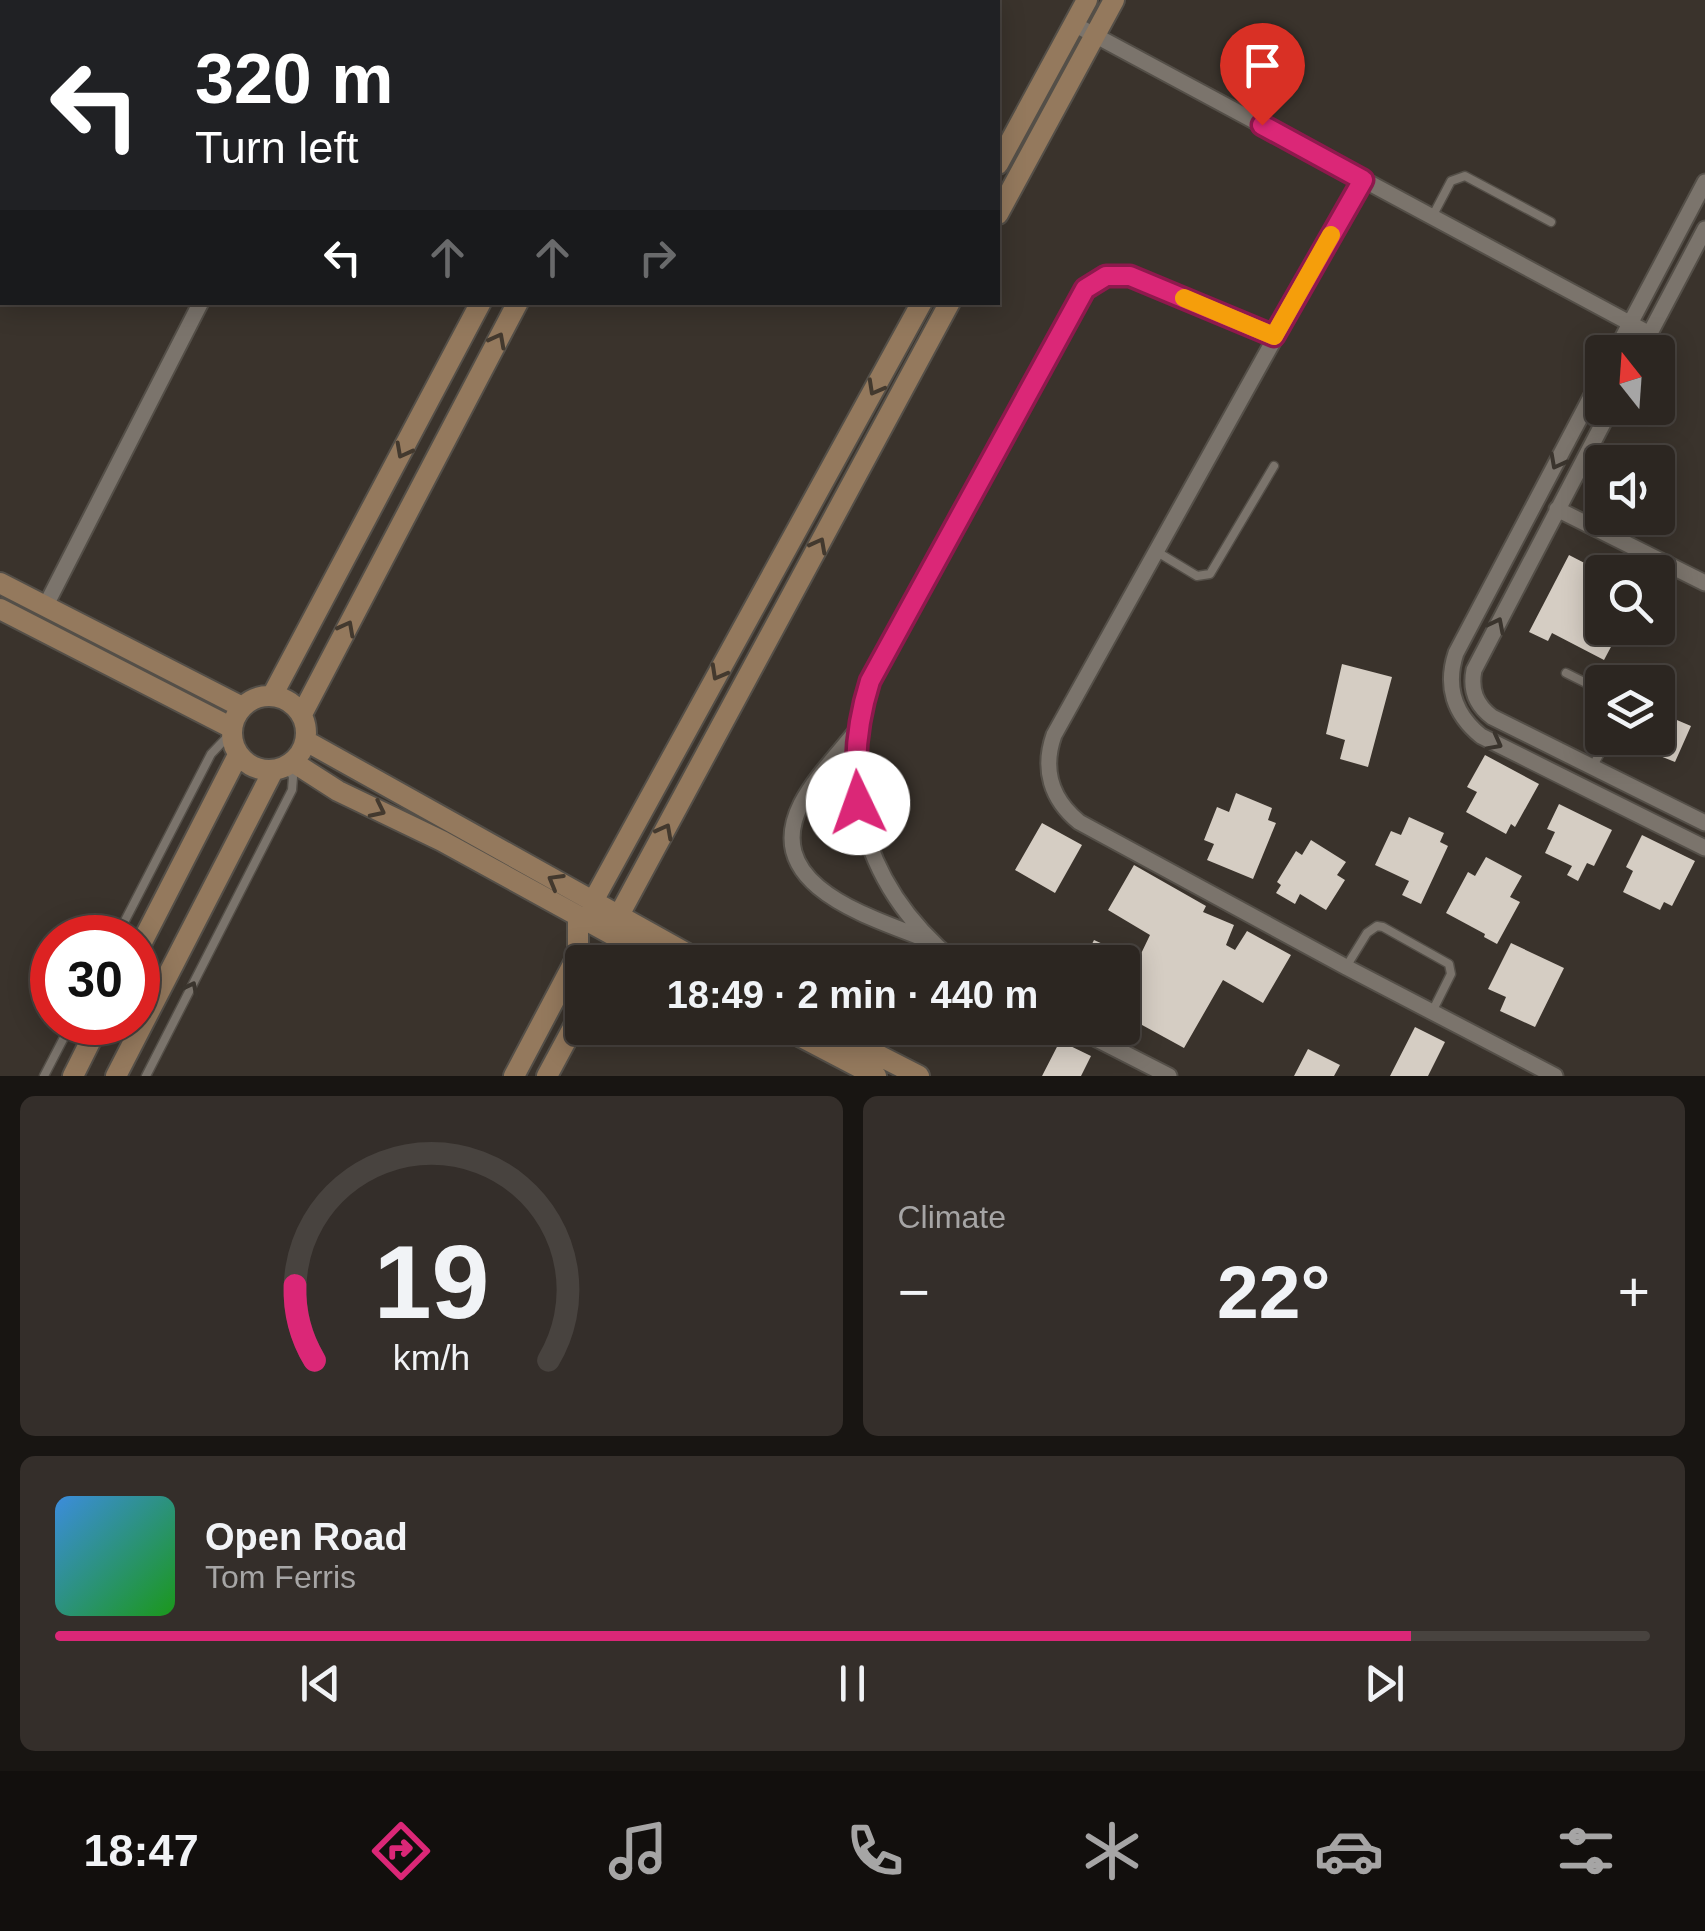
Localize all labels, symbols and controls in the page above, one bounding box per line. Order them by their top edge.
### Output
pin [1220,23,1305,126]
icon: arrive [1235,38,1290,93]
icon: left [30,40,160,170]
text: 320 m [195,40,393,118]
text: Turn left [195,122,358,173]
icon: left [315,230,370,285]
icon: ahead [420,230,475,285]
icon: ahead [525,230,580,285]
icon: right [630,230,685,285]
one-way arrow [486,332,505,350]
north arrow [1585,335,1675,425]
map controls [1585,335,1675,755]
one-way arrow [867,377,887,395]
one-way arrow [396,440,415,458]
button: sound [1585,445,1675,535]
one-way arrow [1550,451,1569,469]
one-way arrow [807,538,826,556]
button: search [1585,555,1675,645]
one-way arrow [1485,618,1504,636]
one-way arrow [335,620,354,638]
one-way arrow [711,662,731,680]
button: layers [1585,665,1675,755]
one-way arrow [1484,731,1502,750]
position arrow [806,751,910,855]
one-way arrow [368,798,386,818]
one-way arrow [652,824,672,842]
one-way arrow [548,874,566,893]
speed limit sign: 30 [30,915,160,1045]
text: 18:49 · 2 min · 440 m [667,974,1038,1016]
one-way arrow [178,982,198,1000]
text: Climate [898,1199,1006,1235]
text: 19 [373,1224,489,1340]
text: 22° [1217,1250,1330,1334]
text: − [898,1261,930,1323]
text: + [1618,1261,1650,1323]
text: km/h [393,1338,470,1378]
text: Open Road [205,1516,408,1558]
text: Tom Ferris [205,1559,356,1595]
icon: previous [293,1656,348,1711]
icon: pause [825,1656,880,1711]
icon: next [1357,1656,1412,1711]
icon: directions [366,1816,436,1886]
icon: music [603,1816,673,1886]
icon: phone [840,1816,910,1886]
icon: climate [1077,1816,1147,1886]
icon: car [1314,1816,1384,1886]
icon: filters [1551,1816,1621,1886]
text: 18:47 [84,1825,199,1876]

